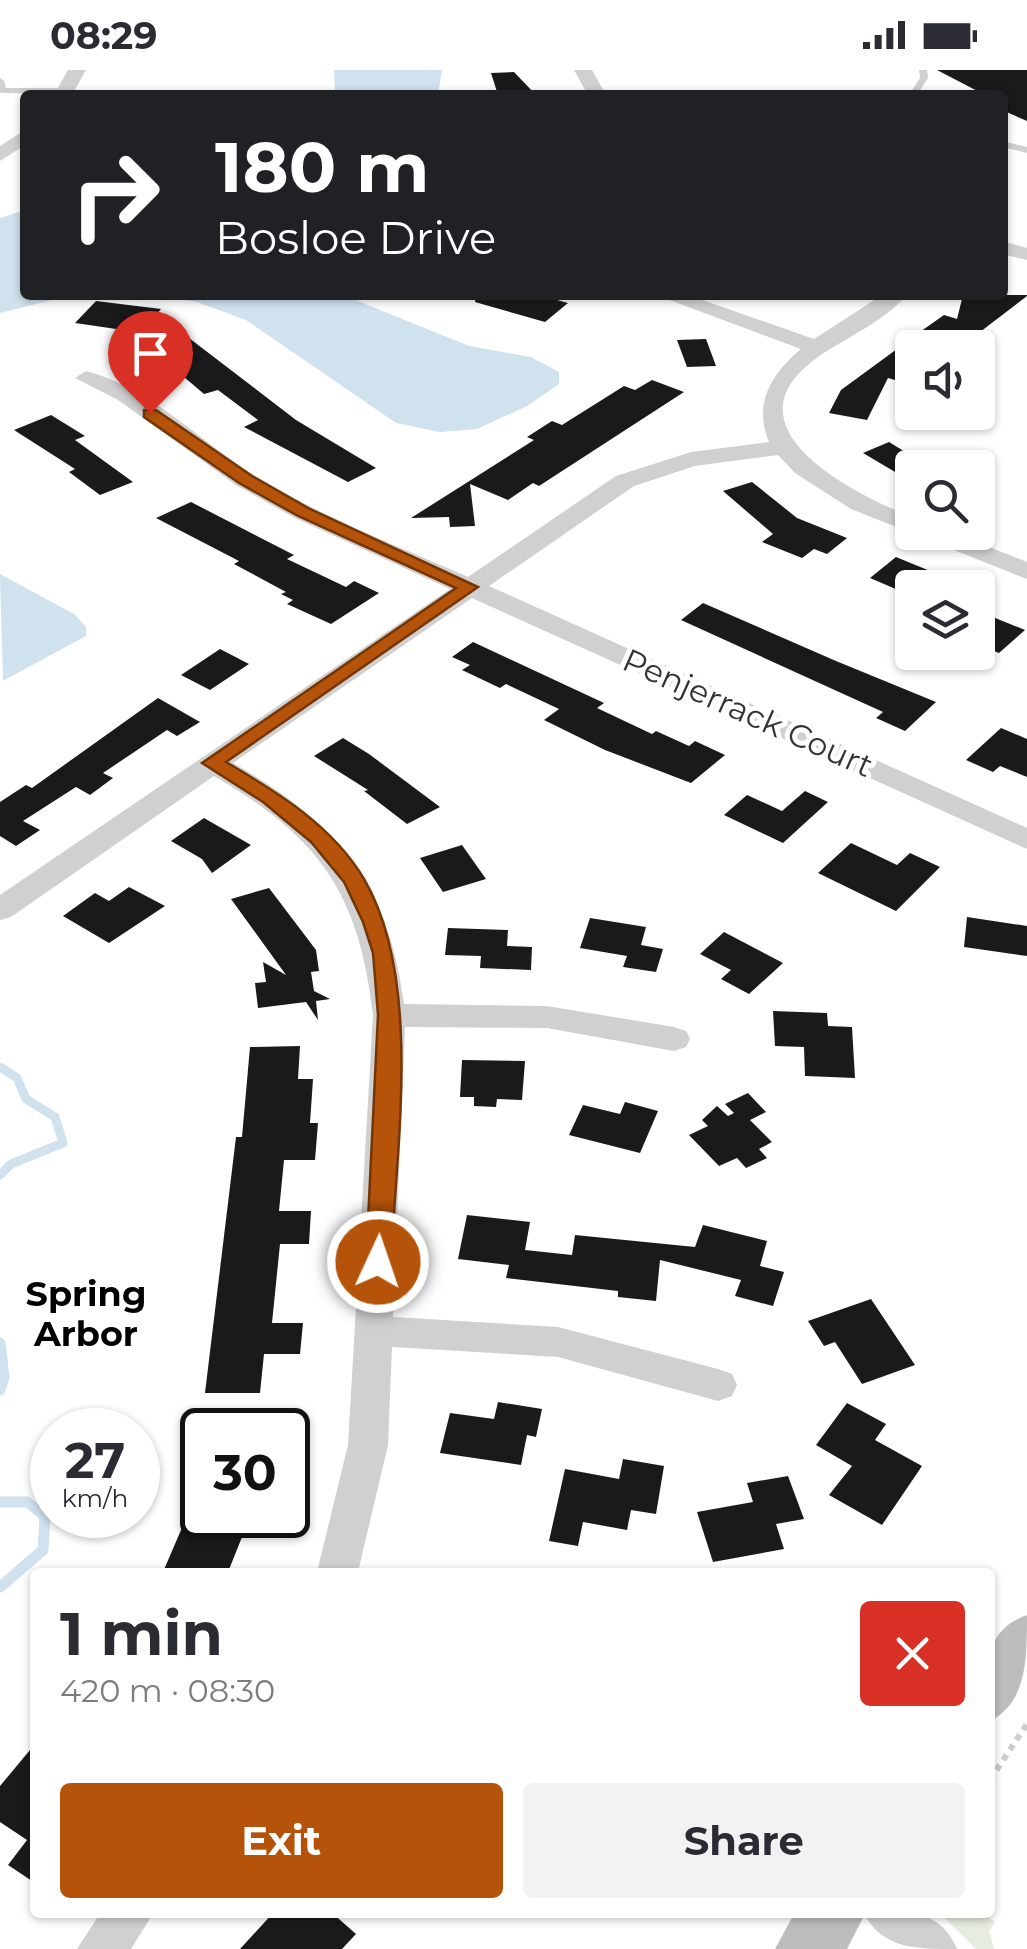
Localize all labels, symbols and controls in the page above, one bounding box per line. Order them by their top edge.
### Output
text: 08:29 [50,12,157,59]
text: 180 m [215,124,429,210]
icon: right [50,130,180,260]
text: Bosloe Drive [215,210,496,265]
pin [108,311,193,414]
icon: arrive [123,326,178,381]
map controls [895,330,995,670]
button: sound [895,330,995,430]
button: search [895,450,995,550]
button: layers [895,570,995,670]
street label: Penjerrack Court [617,640,879,785]
position arrow [326,1210,430,1314]
district label: Spring Arbor [26,1272,146,1355]
speed limit sign: 30 [180,1408,310,1538]
text: 27 [65,1430,125,1491]
text: km/h [62,1483,128,1513]
text: 1 min [60,1597,223,1670]
button: close [860,1601,965,1706]
text: 420 m · 08:30 [60,1671,275,1710]
button: Exit [60,1783,503,1898]
button: Share [523,1783,965,1898]

